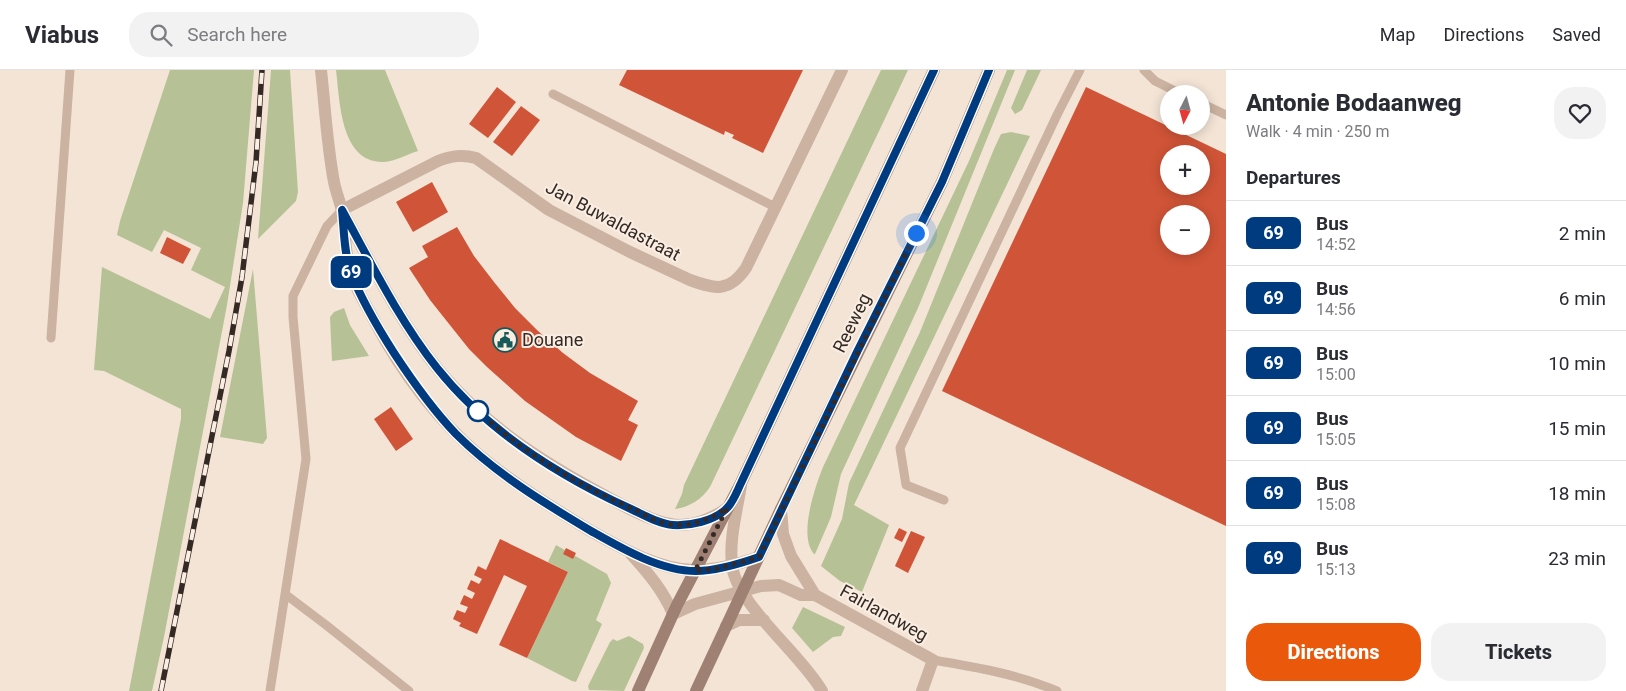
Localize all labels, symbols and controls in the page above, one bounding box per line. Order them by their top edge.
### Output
search box [129,12,479,57]
text: Viabus [25,21,99,49]
icon: search [147,21,175,49]
text: Search here [187,23,287,46]
text: Map [1380,24,1415,45]
text: Directions [1443,24,1524,45]
text: Saved [1552,24,1601,45]
north arrow [1160,85,1210,135]
map controls [1160,85,1210,255]
button: heart [1554,87,1606,139]
text: Antonie Bodaanweg [1246,89,1461,117]
text: Walk · 4 min · 250 m [1246,122,1390,141]
button: + [1160,145,1210,195]
text: Departures [1246,166,1341,189]
street label: Jan Buwaldastraat [542,176,684,265]
button: − [1160,205,1210,255]
text: Bus [1316,212,1349,235]
your location [904,221,929,246]
text: 69 [1263,222,1284,243]
text: 2 min [1559,222,1606,245]
text: 14:52 [1316,235,1356,254]
line badge: 69 [328,256,374,288]
text: 69 [341,261,361,282]
text: Bus [1316,277,1349,300]
text: 69 [1263,287,1284,308]
text: 6 min [1559,287,1606,310]
street label: Reeweg [828,290,875,356]
text: 14:56 [1316,300,1356,319]
public building icon: Douane [492,327,518,353]
place label: Douane [522,329,583,350]
text: Bus [1316,342,1349,365]
text: 69 [1263,352,1284,373]
text: 10 min [1548,352,1606,375]
text: 15:00 [1316,365,1356,384]
unlabelled marker [467,400,489,422]
text: Bus [1316,407,1349,430]
text: 69 [1263,417,1284,438]
text: 15 min [1548,417,1606,440]
text: 15:05 [1316,430,1356,449]
text: Bus [1316,472,1349,495]
text: 69 [1263,482,1284,503]
text: 18 min [1548,482,1606,505]
text: 15:08 [1316,495,1356,514]
text: Bus [1316,537,1349,560]
text: 69 [1263,547,1284,568]
text: 23 min [1548,547,1606,570]
text: 15:13 [1316,560,1356,579]
street label: Fairlandweg [837,580,932,645]
button: Directions [1246,623,1421,681]
button: Tickets [1431,623,1606,681]

